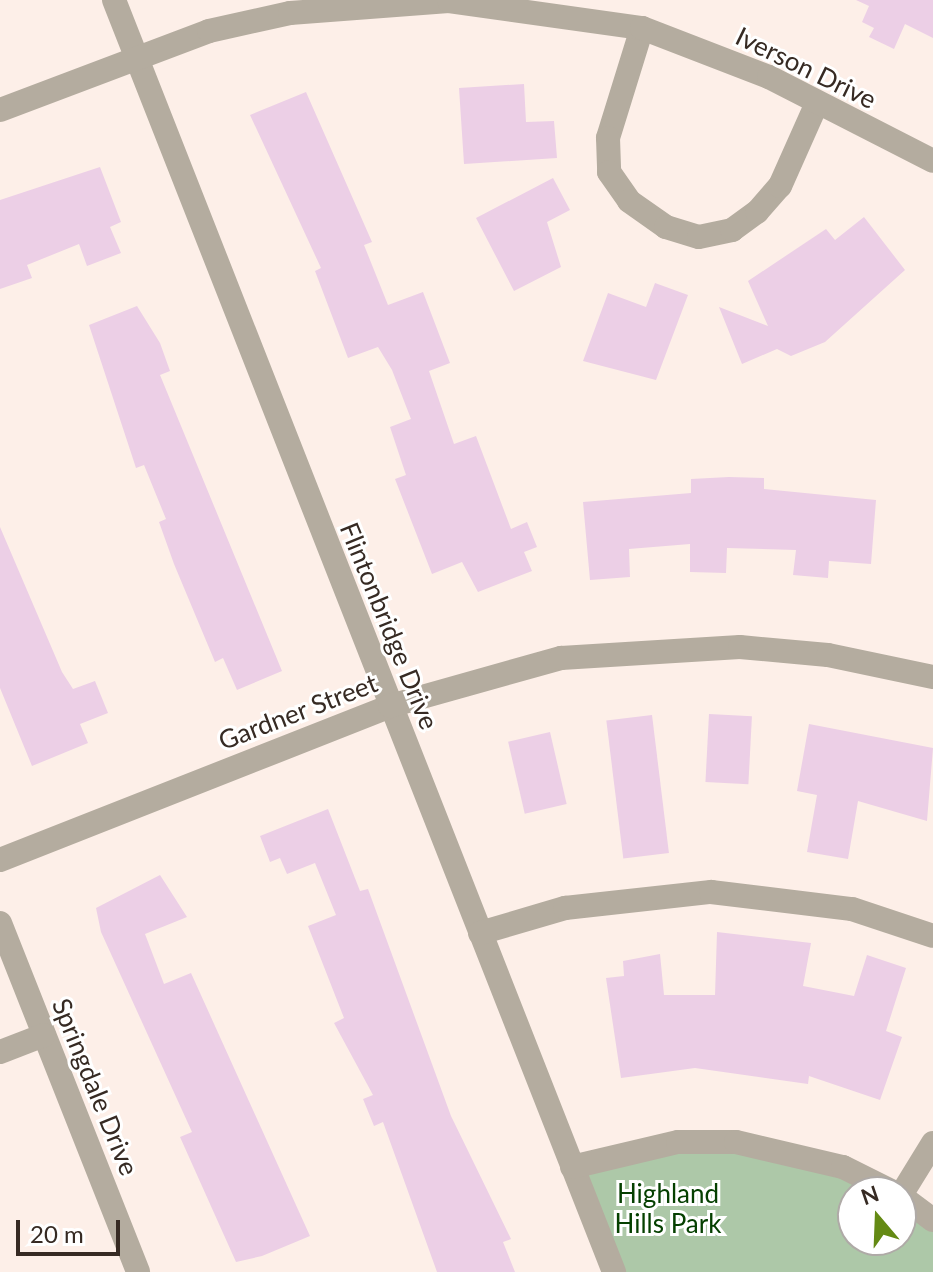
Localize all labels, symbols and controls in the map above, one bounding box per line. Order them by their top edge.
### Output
street label: Iverson Drive [731,21,881,115]
street label: Flintonbridge Drive [333,518,445,734]
street label: Gardner Street [214,667,382,757]
street label: Springdale Drive [45,994,145,1180]
north arrow [837,1176,917,1256]
park label: Highland Hills Park [615,1178,721,1240]
text: N [857,1179,882,1210]
scale bar [20,1204,124,1254]
text: 20 m [30,1219,84,1248]

